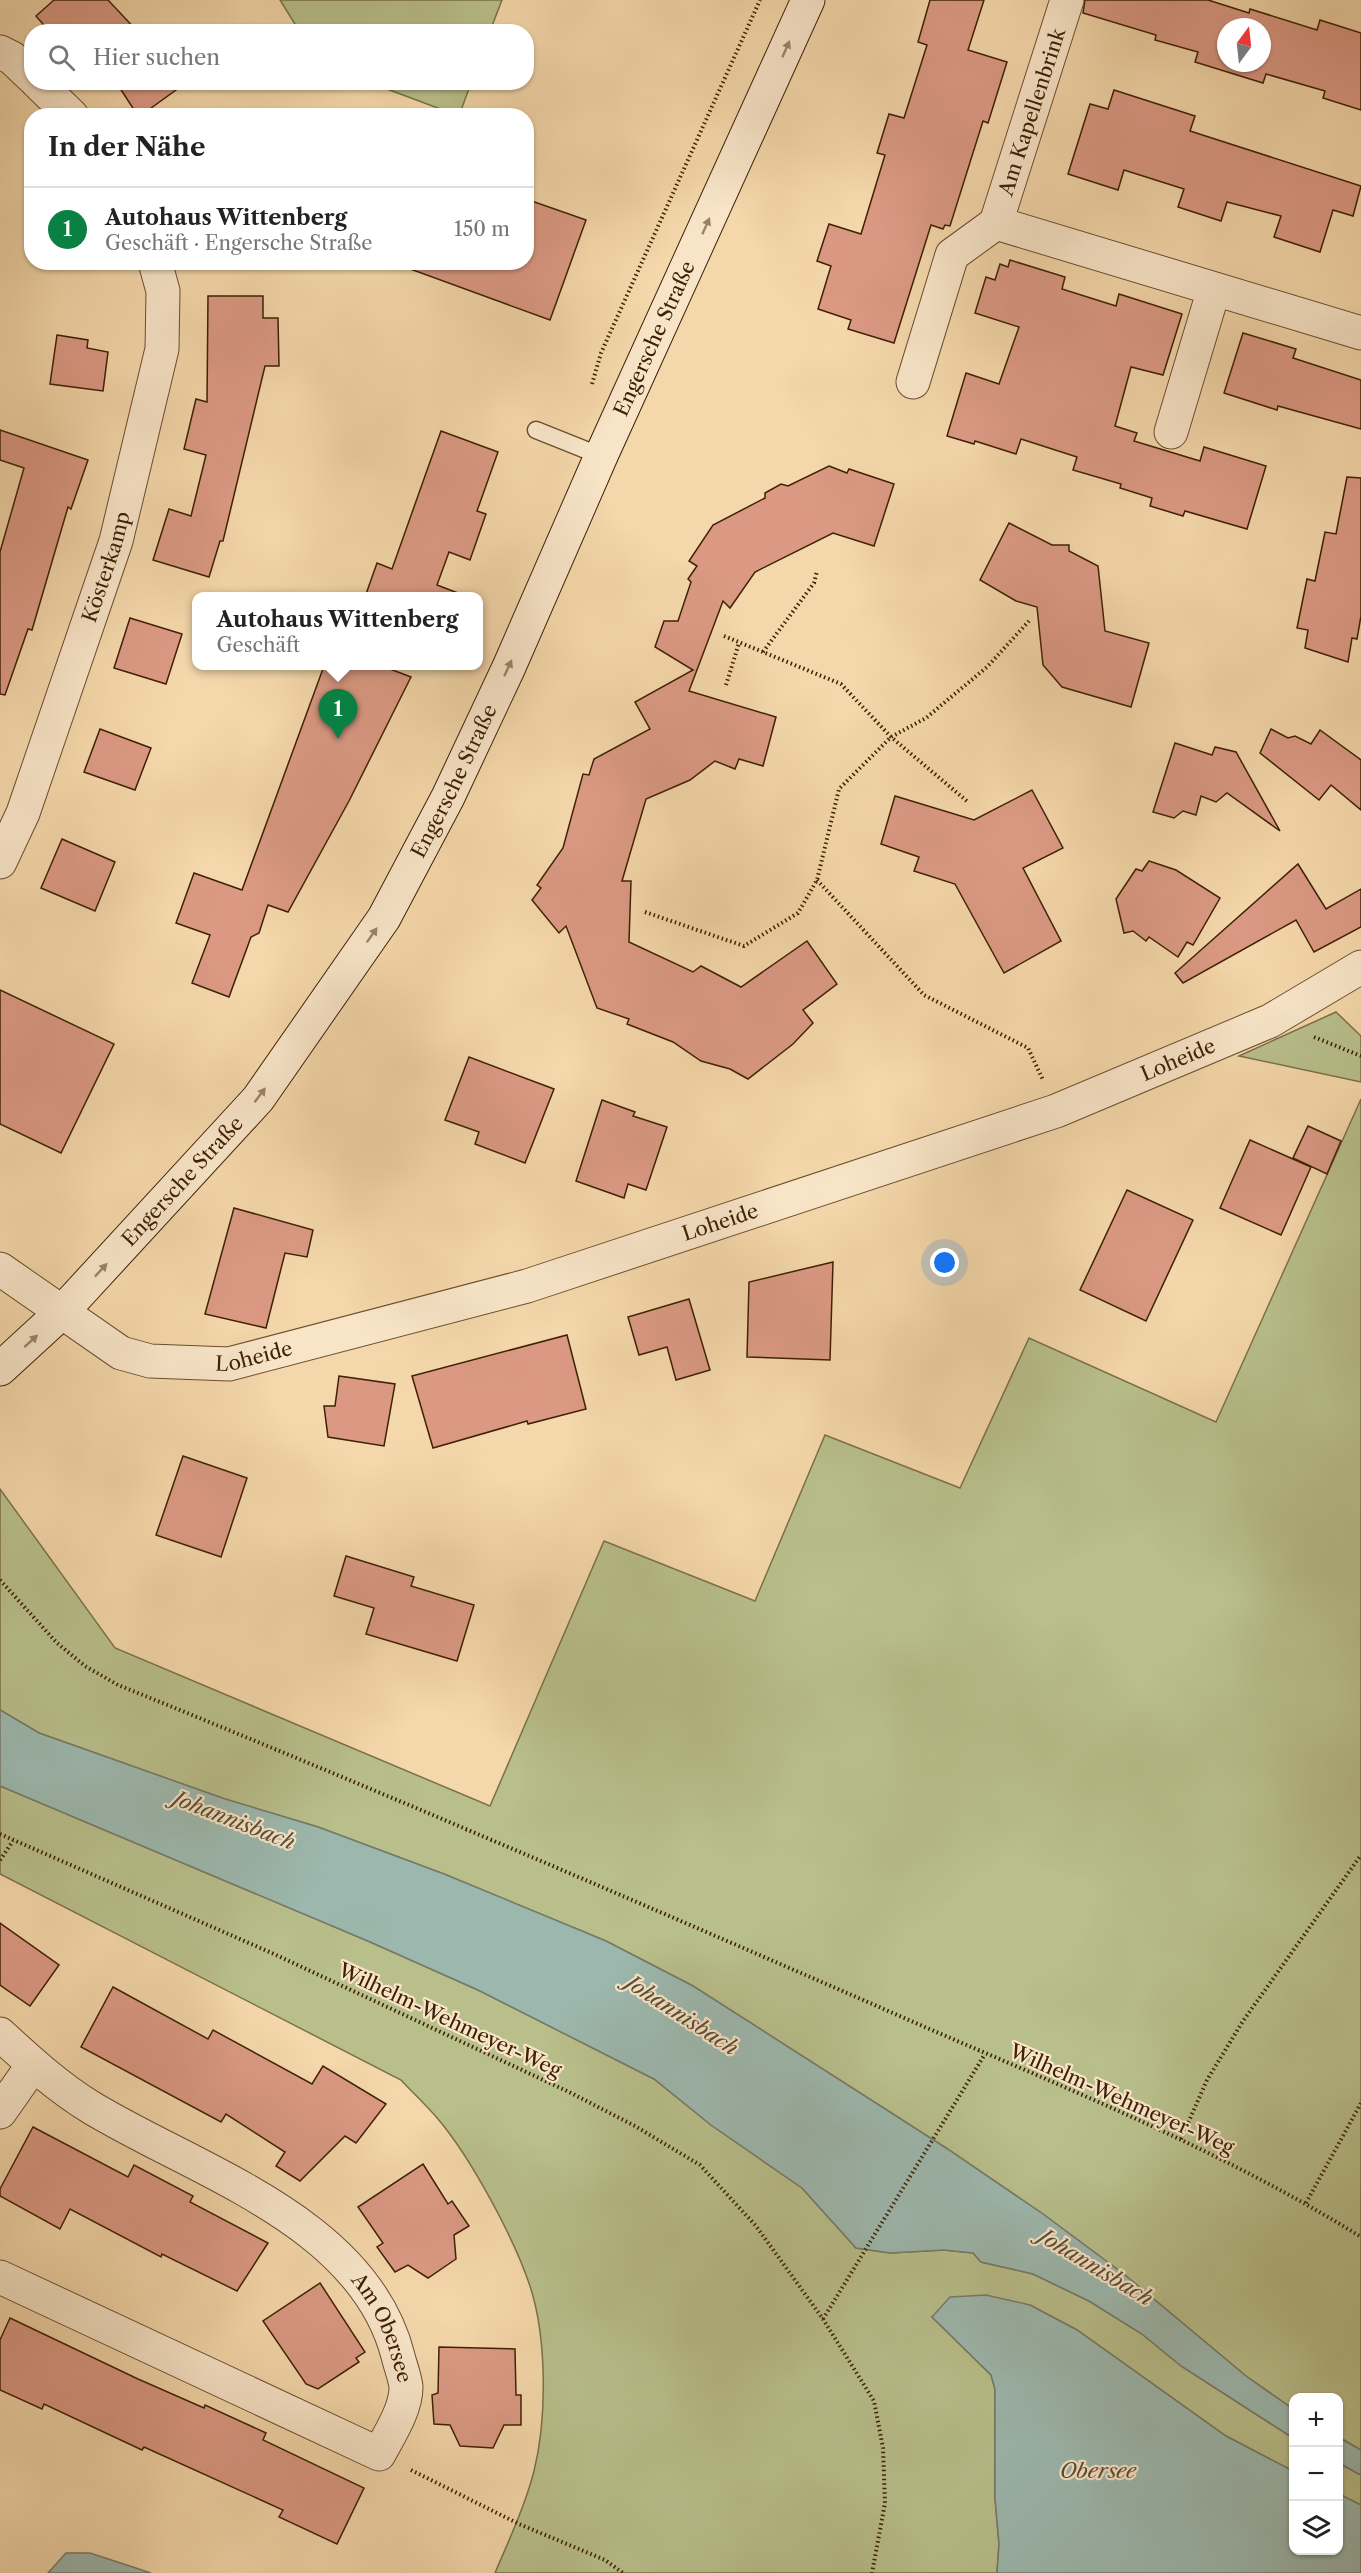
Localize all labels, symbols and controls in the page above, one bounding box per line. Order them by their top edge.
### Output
north arrow [1217,18,1271,72]
search box [24,24,534,90]
street label: Am Kapellenbrink [993,24,1071,200]
one-way arrow [782,40,791,57]
icon: search [45,41,78,74]
text: Hier suchen [93,44,220,71]
text: In der Nähe [48,131,205,163]
text: Autohaus Wittenberg [105,204,347,231]
text: 1 [63,217,72,241]
text: 150 m [454,217,510,241]
one-way arrow [701,217,711,235]
text: Geschäft · Engersche Straße [105,231,372,255]
street label: Engersche Straße [609,257,700,420]
street label: Kösterkamp [77,509,135,625]
popup [192,592,483,670]
text: Autohaus Wittenberg [216,606,459,633]
text: Geschäft [216,633,300,657]
one-way arrow [504,659,513,676]
pin: 1 [318,690,358,739]
street label: Engersche Straße [406,701,502,862]
one-way arrow [366,927,377,943]
street label: Loheide [1137,1033,1219,1086]
one-way arrow [254,1087,266,1102]
street label: Engersche Straße [117,1111,248,1251]
street label: Loheide [679,1198,761,1246]
your location [930,1248,959,1277]
one-way arrow [94,1263,107,1278]
one-way arrow [23,1334,38,1348]
street label: Loheide [215,1336,295,1376]
water label: Johannisbach [164,1783,299,1855]
street label: Wilhelm-Wehmeyer-Weg [334,1957,566,2082]
water label: Johannisbach [616,1966,743,2061]
street label: Wilhelm-Wehmeyer-Weg [1005,2038,1238,2160]
water label: Johannisbach [1029,2220,1158,2311]
street label: Am Obersee [346,2267,417,2385]
map controls [1289,2393,1343,2555]
button: + [1289,2393,1343,2447]
button: − [1289,2447,1343,2501]
water label: Obersee [1060,2458,1137,2483]
button: layers [1289,2501,1343,2555]

